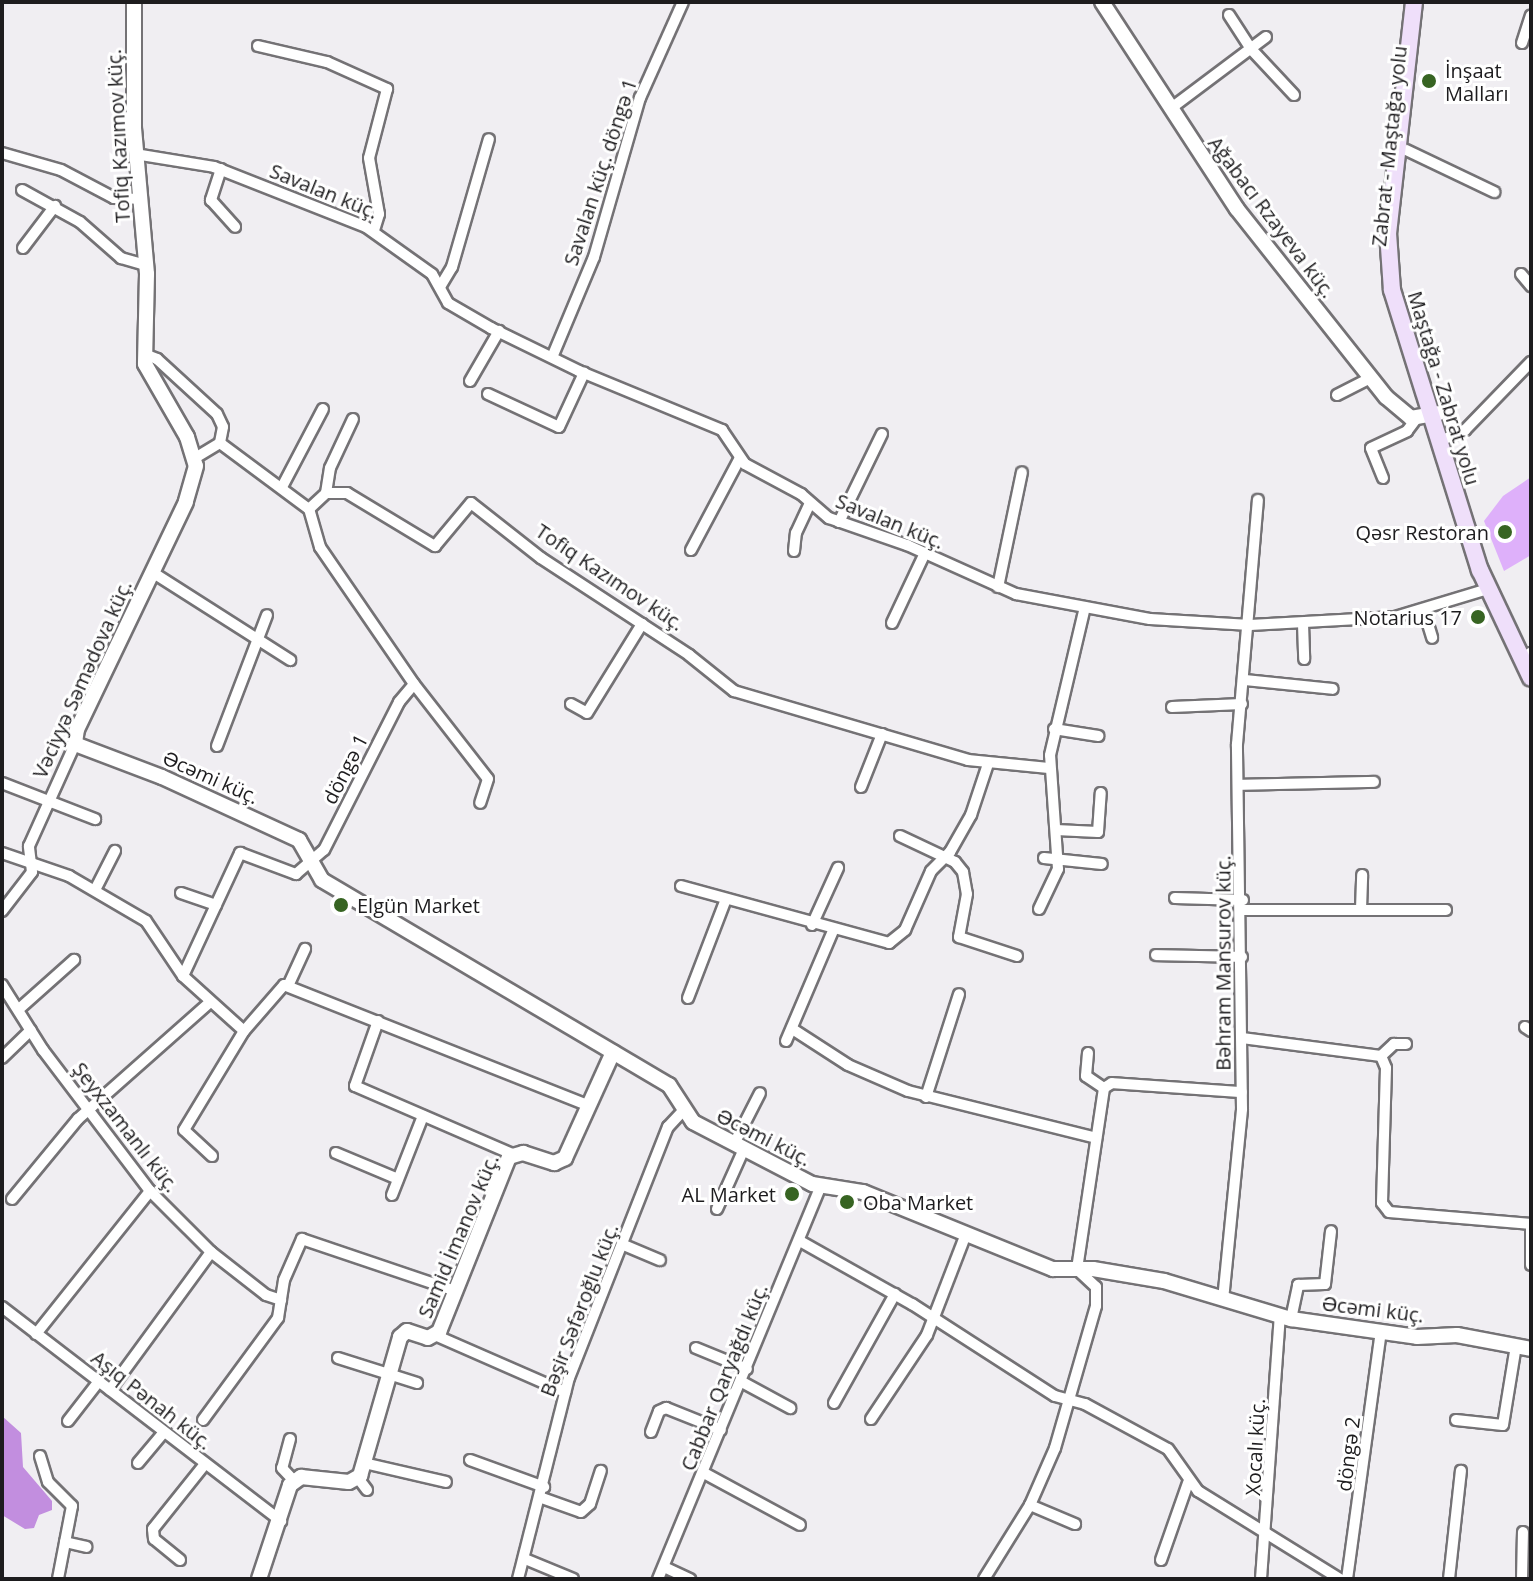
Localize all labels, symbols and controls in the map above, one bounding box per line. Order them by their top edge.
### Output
street label: Zabrat - Maştağa yolu [1367,45,1411,247]
street label: Tofiq Kazımov küç. [101,49,135,223]
place label: İnşaat Malları [1445,58,1509,105]
marker: İnşaat Malları [1420,72,1438,90]
street label: Savalan küç. döngə 1 [558,76,642,268]
street label: Ağabacı Rzayeva küç. [1204,132,1340,302]
street label: Savalan küç. [266,158,382,224]
street label: Maştağa - Zabrat yolu [1403,288,1485,488]
street label: Savalan küç. [832,488,948,554]
street label: Tofiq Kazımov küç. [531,519,689,635]
place label: Qəsr Restoran [1355,520,1489,544]
marker: Qəsr Restoran [1496,523,1514,541]
street label: Vəciyyə Səmədova küç. [27,576,137,782]
place label: Notarius 17 [1354,605,1462,629]
marker: Notarius 17 [1469,608,1487,626]
street label: döngə 1 [317,730,373,808]
street label: Əcəmi küç. [159,745,263,809]
street label: Bəhram Mansurov küç. [1211,855,1235,1071]
place label: Elgün Market [357,893,480,917]
marker: Elgün Market [332,896,350,914]
street label: Şeyxzamanlı küç. [68,1057,184,1197]
street label: Əcəmi küç. [713,1103,815,1171]
street label: Samid İmanov küç. [413,1151,503,1321]
place label: AL Market [682,1182,776,1206]
marker: AL Market [783,1185,801,1203]
place label: Oba Market [863,1190,973,1214]
marker: Oba Market [838,1193,856,1211]
street label: Bəşir Səfəroğlu küç. [535,1220,623,1400]
street label: Cabbar Qaryağdı küç. [675,1280,773,1474]
street label: Əcəmi küç. [1321,1291,1425,1327]
street label: Aşıq Pənah küç. [87,1345,217,1455]
street label: Xocalı küç. [1240,1398,1270,1496]
street label: döngə 2 [1332,1415,1364,1493]

